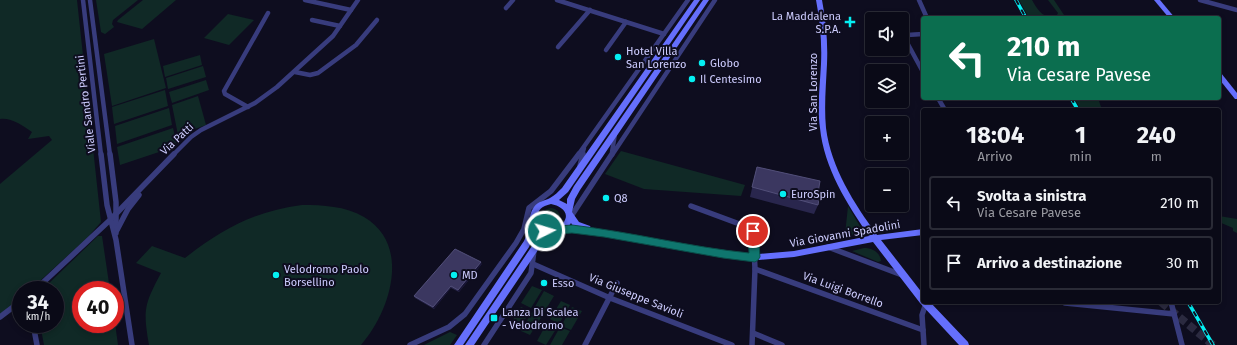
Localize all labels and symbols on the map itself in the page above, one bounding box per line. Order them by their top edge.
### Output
place label: La Maddalena S.P.A. [772,10,841,36]
marker: La Maddalena S.P.A. [844,16,856,28]
place label: Hotel Villa San Lorenzo [626,45,686,71]
marker: Hotel Villa San Lorenzo [613,52,623,62]
street label: Via San Lorenzo [807,53,820,131]
street label: Viale Sandro Pertini [74,54,98,154]
place label: Globo [710,57,740,70]
marker: Globo [697,58,707,68]
place label: Il Centesimo [700,73,762,86]
marker: Il Centesimo [687,74,697,84]
street label: Via Patti [158,120,196,158]
place label: EuroSpin [791,188,836,201]
marker: EuroSpin [778,189,788,199]
place label: Q8 [614,192,628,205]
marker: Q8 [601,193,611,203]
position arrow [524,210,566,252]
pin [736,214,770,248]
street label: Via Giovanni Spadolini [789,218,901,250]
place label: Velodromo Paolo Borsellino [284,263,369,289]
place label: MD [462,269,478,282]
street label: Via Luigi Borrello [801,269,885,311]
marker: Velodromo Paolo Borsellino [271,270,281,280]
marker: MD [449,270,459,280]
street label: Via Giuseppe Savioli [587,271,685,321]
place label: Esso [552,277,574,290]
marker: Esso [539,278,549,288]
speed limit sign: 40 [72,281,124,333]
place label: Lanza Di Scalea - Velodromo [502,306,579,332]
marker: Lanza Di Scalea - Velodromo [489,313,499,323]

